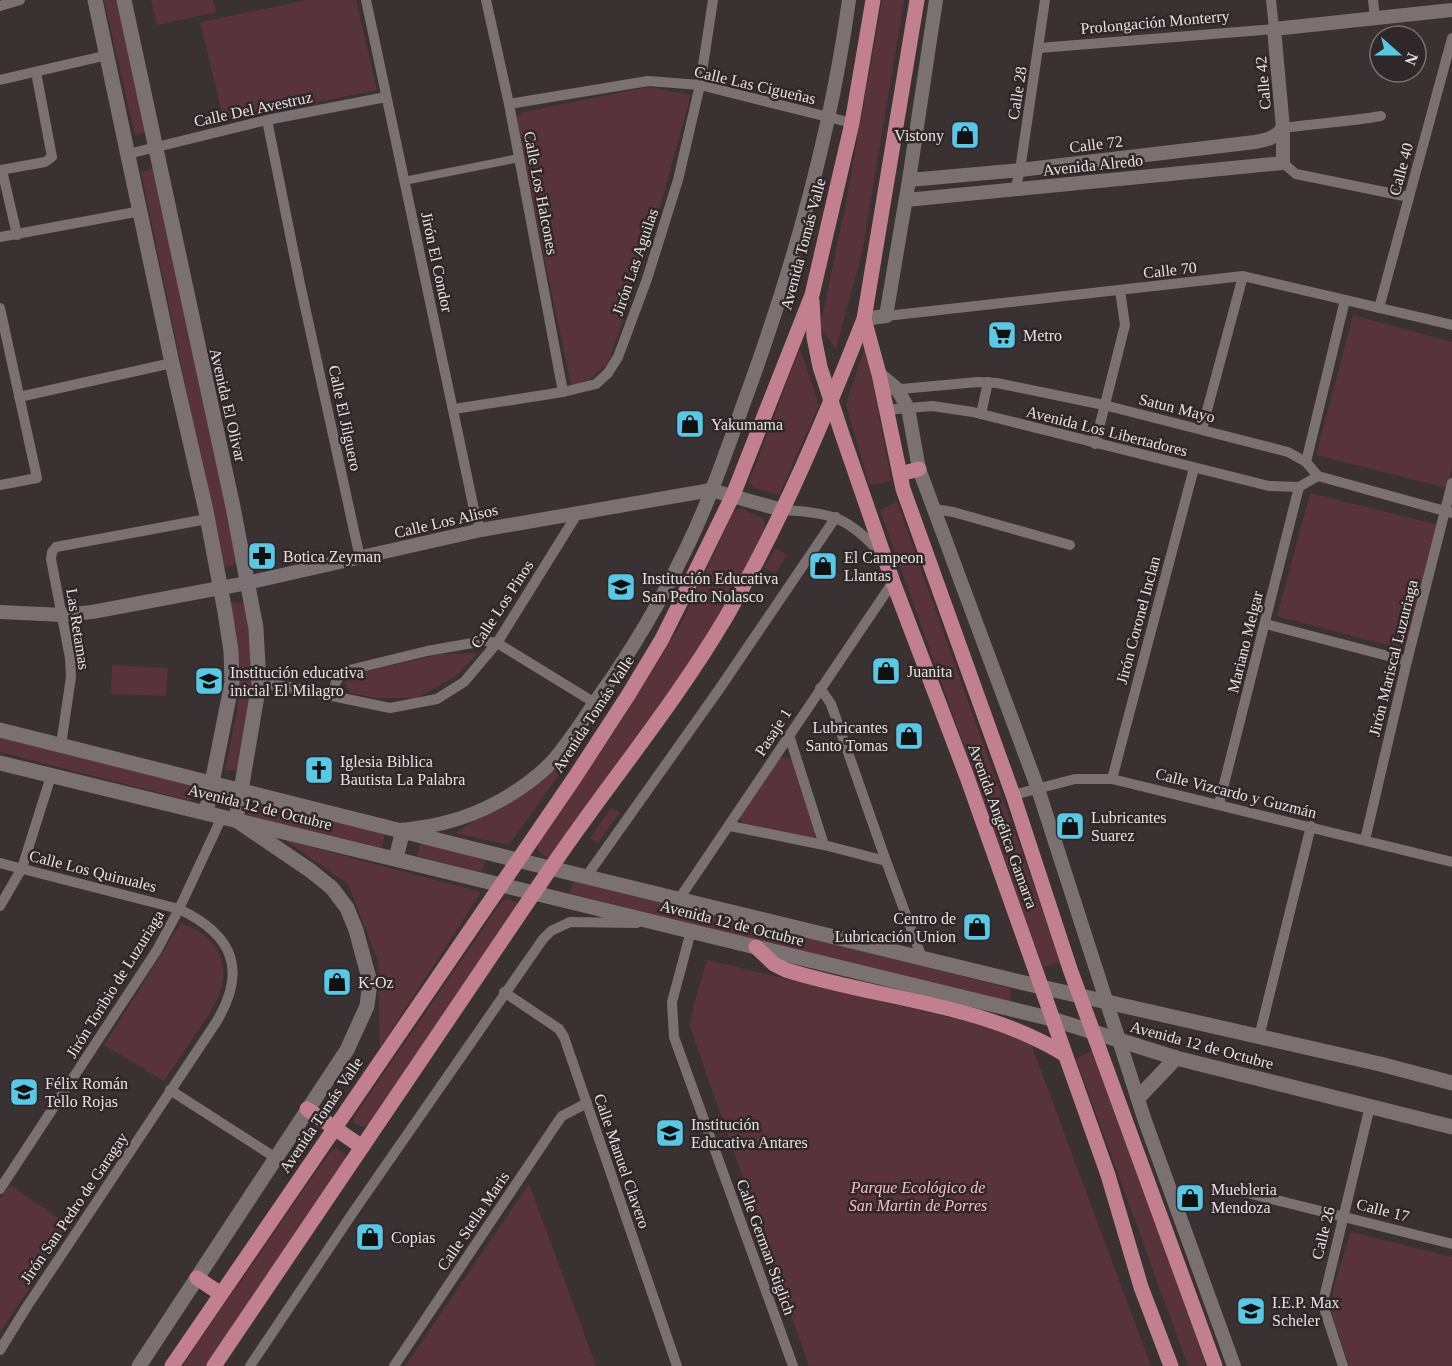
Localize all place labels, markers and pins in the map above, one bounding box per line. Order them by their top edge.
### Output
shop icon: Vistony [949,119,981,151]
place label: Vistony [894,127,944,145]
supermarket icon: Metro [986,319,1018,351]
place label: Metro [1023,327,1062,344]
shop icon: Yakumama [674,408,706,440]
place label: Yakumama [711,416,783,433]
pharmacy icon: Botica Zeyman [246,540,278,572]
place label: Botica Zeyman [283,548,381,566]
place label: El Campeon Llantas [844,549,924,584]
shop icon: El Campeon Llantas [807,550,839,582]
place label: Institución Educativa San Pedro Nolasco [642,570,778,605]
school or university icon: Institución Educativa San Pedro Nolasco [605,571,637,603]
shop icon: Juanita [870,655,902,687]
place label: Juanita [907,663,952,680]
place label: Institución educativa inicial El Milagro [230,664,364,700]
school or university icon: Institución educativa inicial El Milagro [193,665,225,697]
place label: Lubricantes Santo Tomas [805,719,888,754]
shop icon: Lubricantes Santo Tomas [893,720,925,752]
place label: Iglesia Biblica Bautista La Palabra [340,753,465,788]
church icon: Iglesia Biblica Bautista La Palabra [303,754,335,786]
place label: Lubricantes Suarez [1091,809,1167,844]
shop icon: Lubricantes Suarez [1054,810,1086,842]
place label: Centro de Lubricación Union [835,910,956,945]
shop icon: Centro de Lubricación Union [961,911,993,943]
shop icon: K-Oz [321,966,353,998]
place label: K-Oz [358,974,394,991]
place label: Félix Román Tello Rojas [45,1075,128,1111]
school or university icon: Félix Román Tello Rojas [8,1076,40,1108]
place label: Institución Educativa Antares [691,1116,808,1151]
school or university icon: Institución Educativa Antares [654,1117,686,1149]
place label: Muebleria Mendoza [1211,1181,1277,1216]
shop icon: Muebleria Mendoza [1174,1182,1206,1214]
shop icon: Copias [354,1221,386,1253]
place label: Copias [391,1229,435,1247]
place label: I.E.P. Max Scheler [1272,1294,1340,1329]
school or university icon: I.E.P. Max Scheler [1235,1295,1267,1327]

